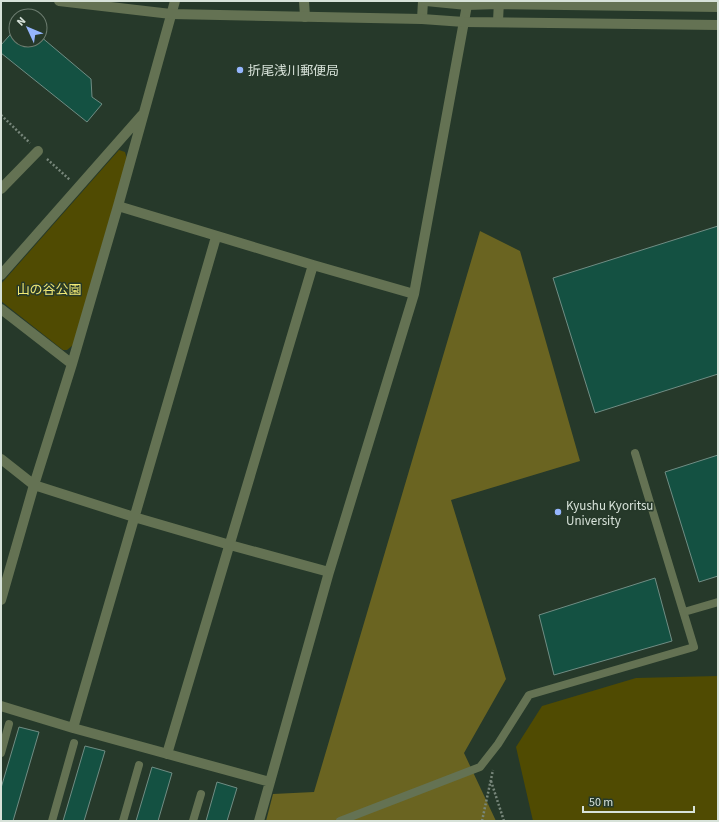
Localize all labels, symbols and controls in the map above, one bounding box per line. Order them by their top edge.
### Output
north arrow [8,8,48,48]
text: N [13,14,29,29]
place label: 折尾浅川郵便局 [248,62,339,80]
marker: 折尾浅川郵便局 [235,65,245,75]
park label: 山の谷公園 [16,281,82,299]
place label: Kyushu Kyoritsu University [566,497,653,530]
marker: Kyushu Kyoritsu University [553,507,563,517]
scale bar [583,788,694,814]
text: 50 m [589,794,613,811]

